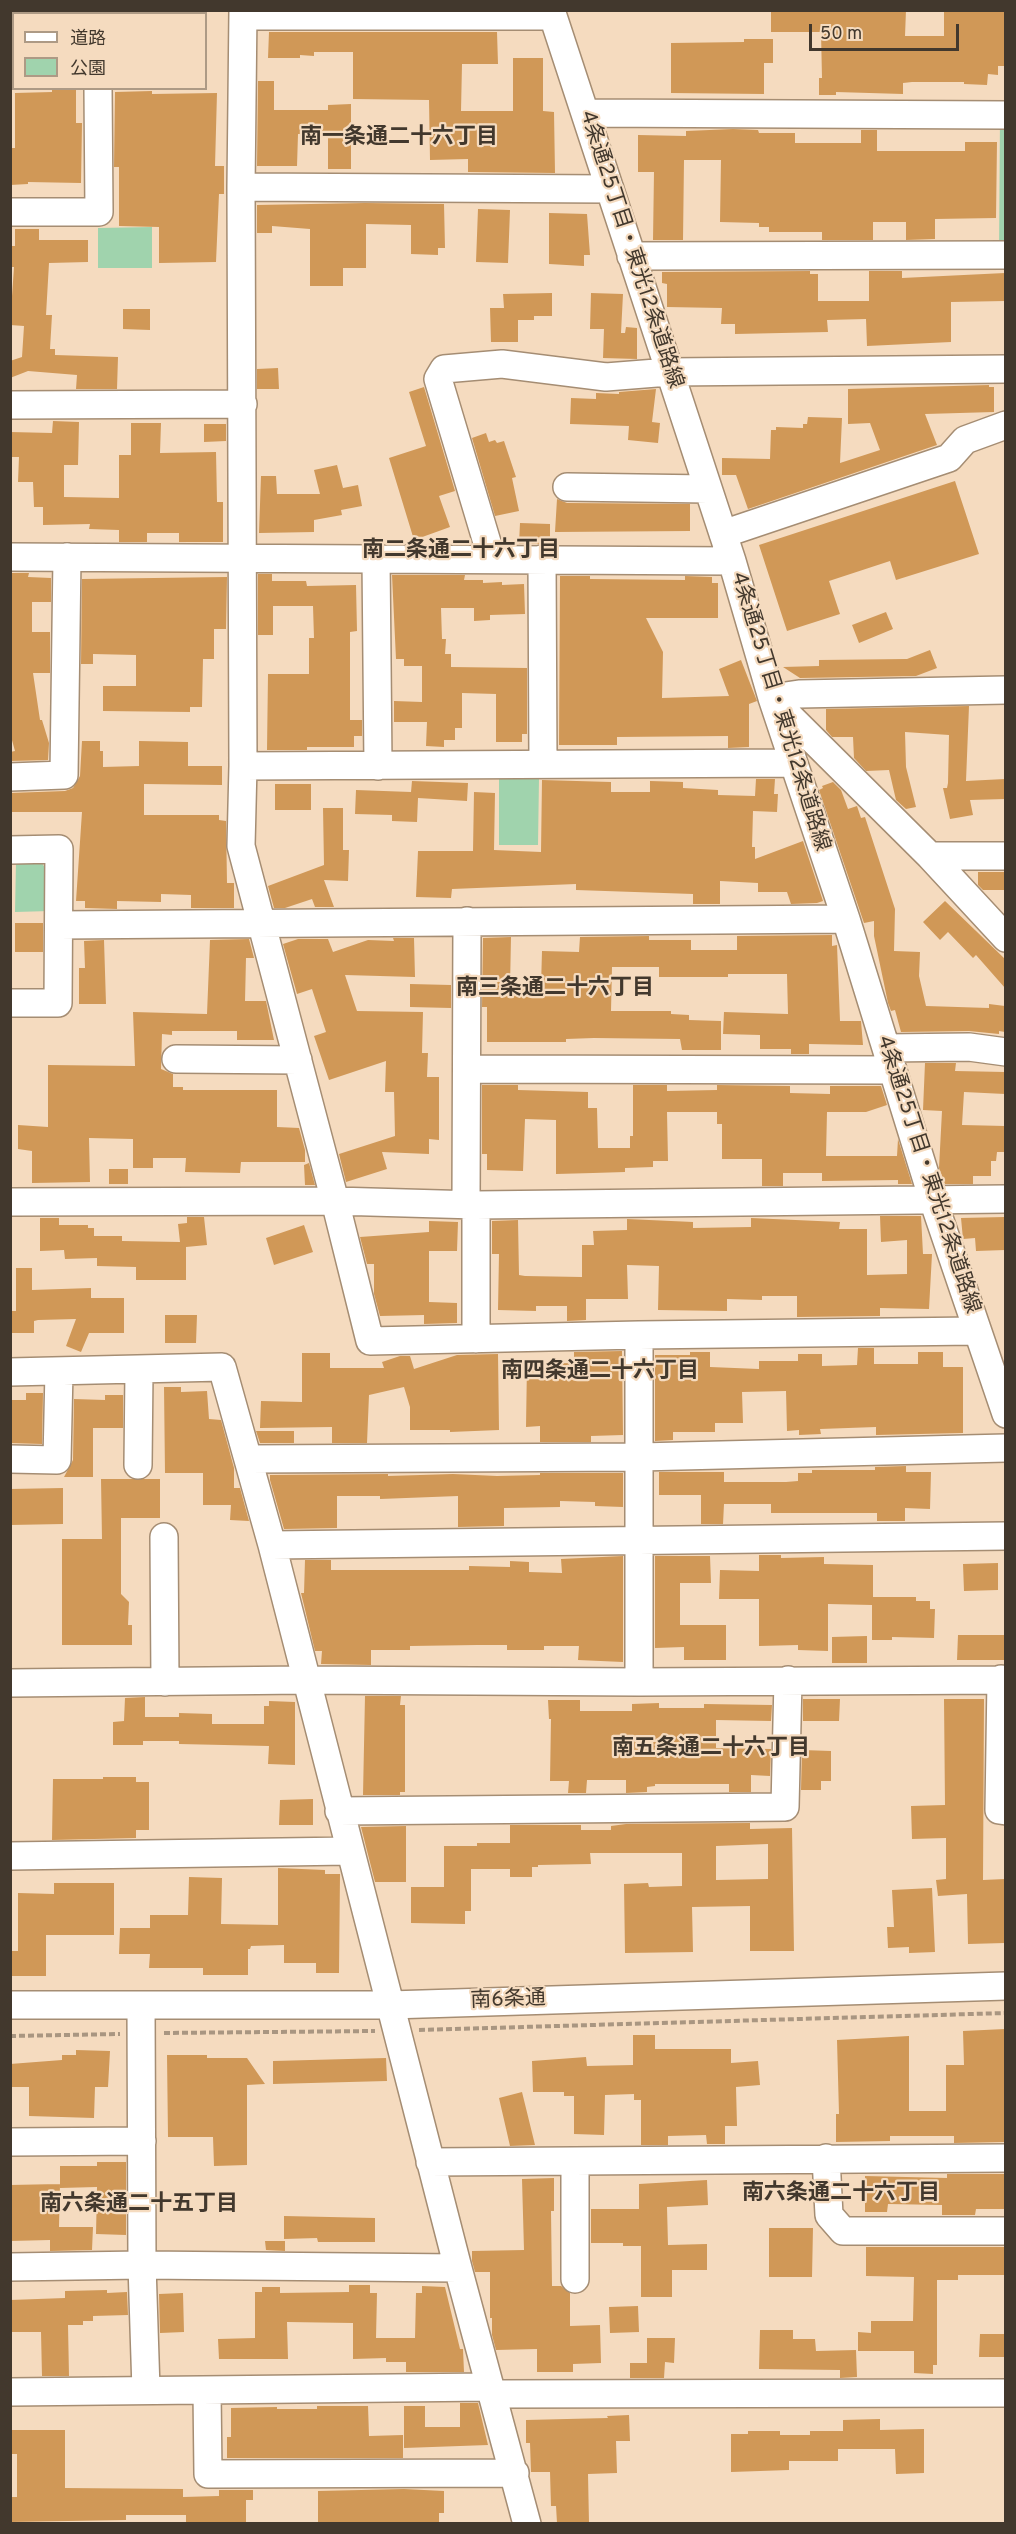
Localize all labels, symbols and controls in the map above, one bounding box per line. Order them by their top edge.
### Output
legend [12,12,207,90]
scale bar [812,12,962,50]
text: 50 m [820,23,862,46]
text: 道路 [70,28,106,51]
text: 公園 [70,58,106,81]
street label: 4条通25丁目・東光12条道路線 [573,108,687,392]
district label: 南一条通二十六丁目 [300,126,498,152]
district label: 南二条通二十六丁目 [362,539,560,565]
street label: 4条通25丁目・東光12条道路線 [724,569,834,855]
district label: 南三条通二十六丁目 [456,977,654,1003]
street label: 4条通25丁目・東光12条道路線 [870,1033,984,1317]
district label: 南四条通二十六丁目 [501,1360,699,1386]
district label: 南五条通二十六丁目 [612,1737,810,1763]
street label: 南6条通 [470,1987,546,2015]
district label: 南六条通二十六丁目 [742,2182,940,2208]
district label: 南六条通二十五丁目 [40,2193,238,2219]

